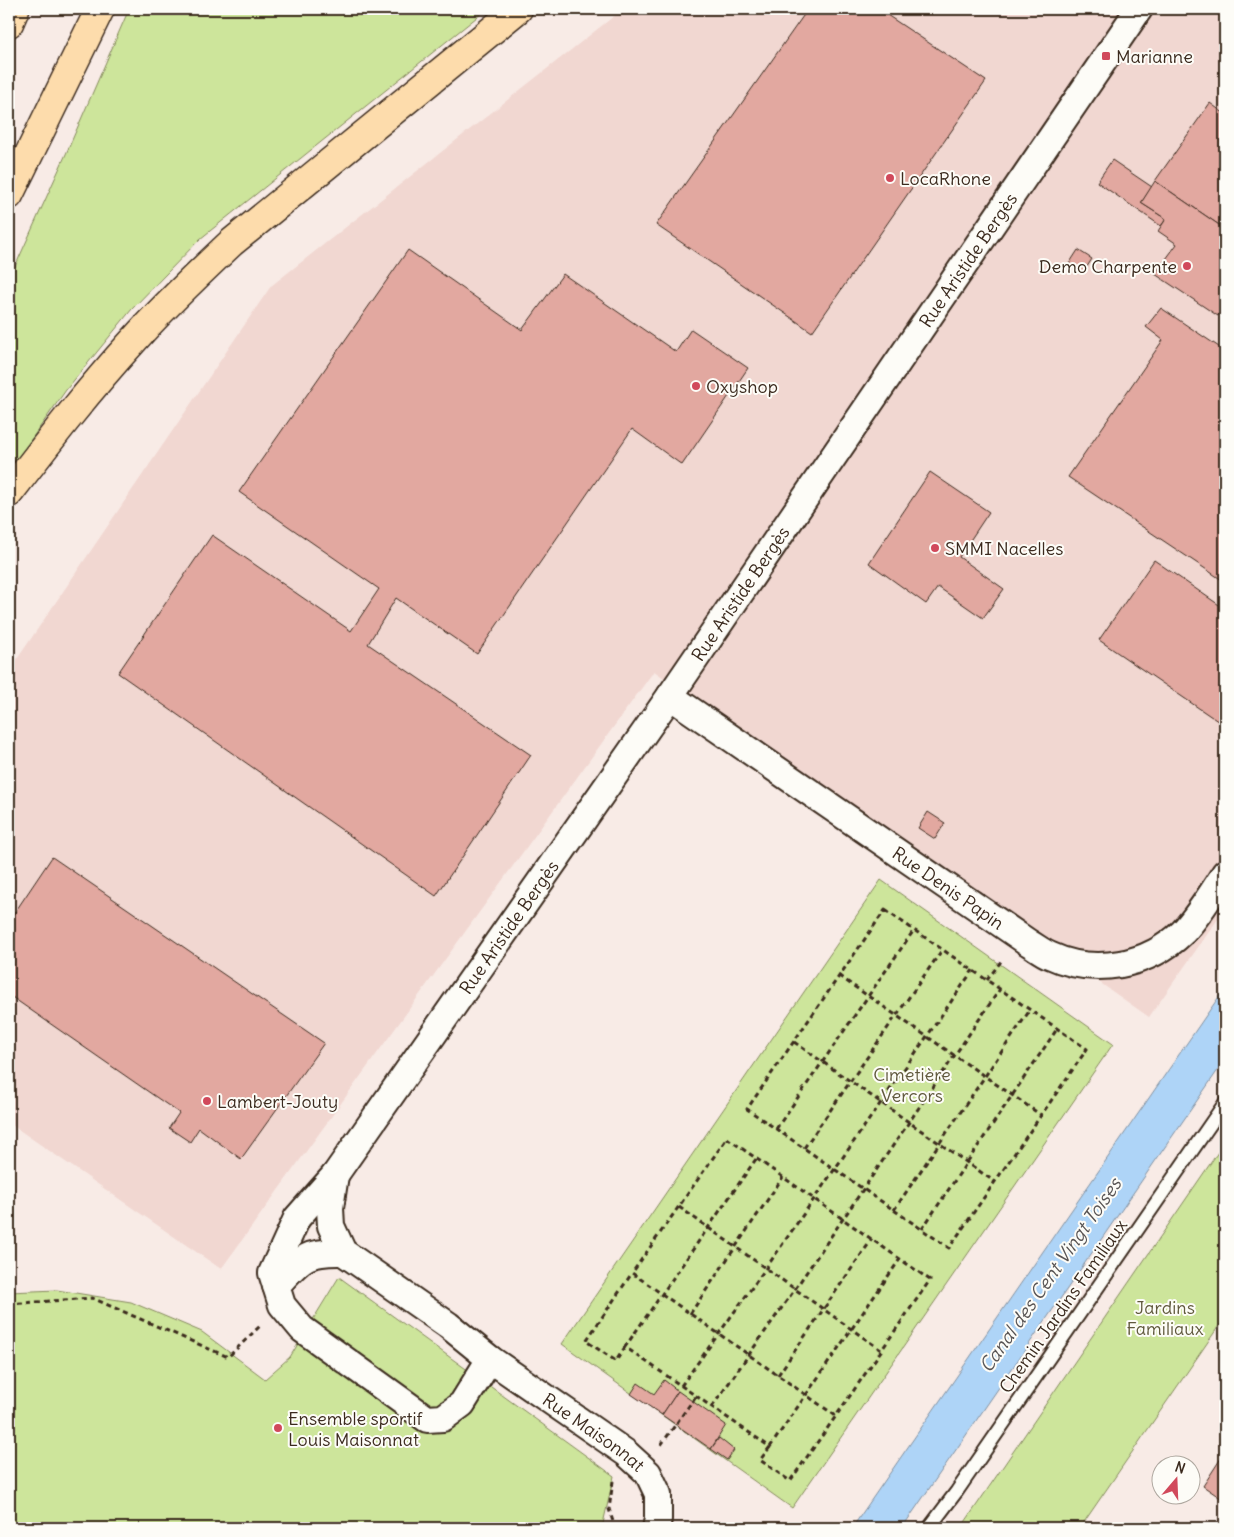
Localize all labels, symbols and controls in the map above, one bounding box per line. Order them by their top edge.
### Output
place label: Marianne [1116,45,1193,68]
marker: Marianne [1100,50,1112,62]
place label: LocaRhone [900,167,991,190]
marker: LocaRhone [884,172,896,184]
street label: Rue Aristide Bergès [914,188,1022,332]
place label: Demo Charpente [1039,255,1177,278]
marker: Demo Charpente [1181,260,1193,272]
place label: Oxyshop [706,375,778,398]
marker: Oxyshop [690,380,702,392]
street label: Rue Aristide Bergès [686,522,794,665]
place label: SMMI Nacelles [945,537,1063,560]
marker: SMMI Nacelles [929,542,941,554]
street label: Rue Denis Papin [888,841,1009,934]
street label: Rue Aristide Bergès [454,855,563,998]
park label: Cimetière Vercors [873,1063,951,1107]
place label: Lambert-Jouty [217,1090,338,1113]
marker: Lambert-Jouty [201,1095,213,1107]
water label: Canal des Cent Vingt Toises [974,1172,1127,1377]
street label: Chemin Jardins Familiaux [994,1214,1132,1398]
park label: Jardins Familiaux [1126,1296,1204,1340]
street label: Rue Maisonnat [539,1388,650,1476]
place label: Ensemble sportif Louis Maisonnat [288,1407,424,1451]
marker: Ensemble sportif Louis Maisonnat [272,1422,284,1434]
north arrow [1152,1454,1202,1504]
text: N [1173,1458,1188,1478]

